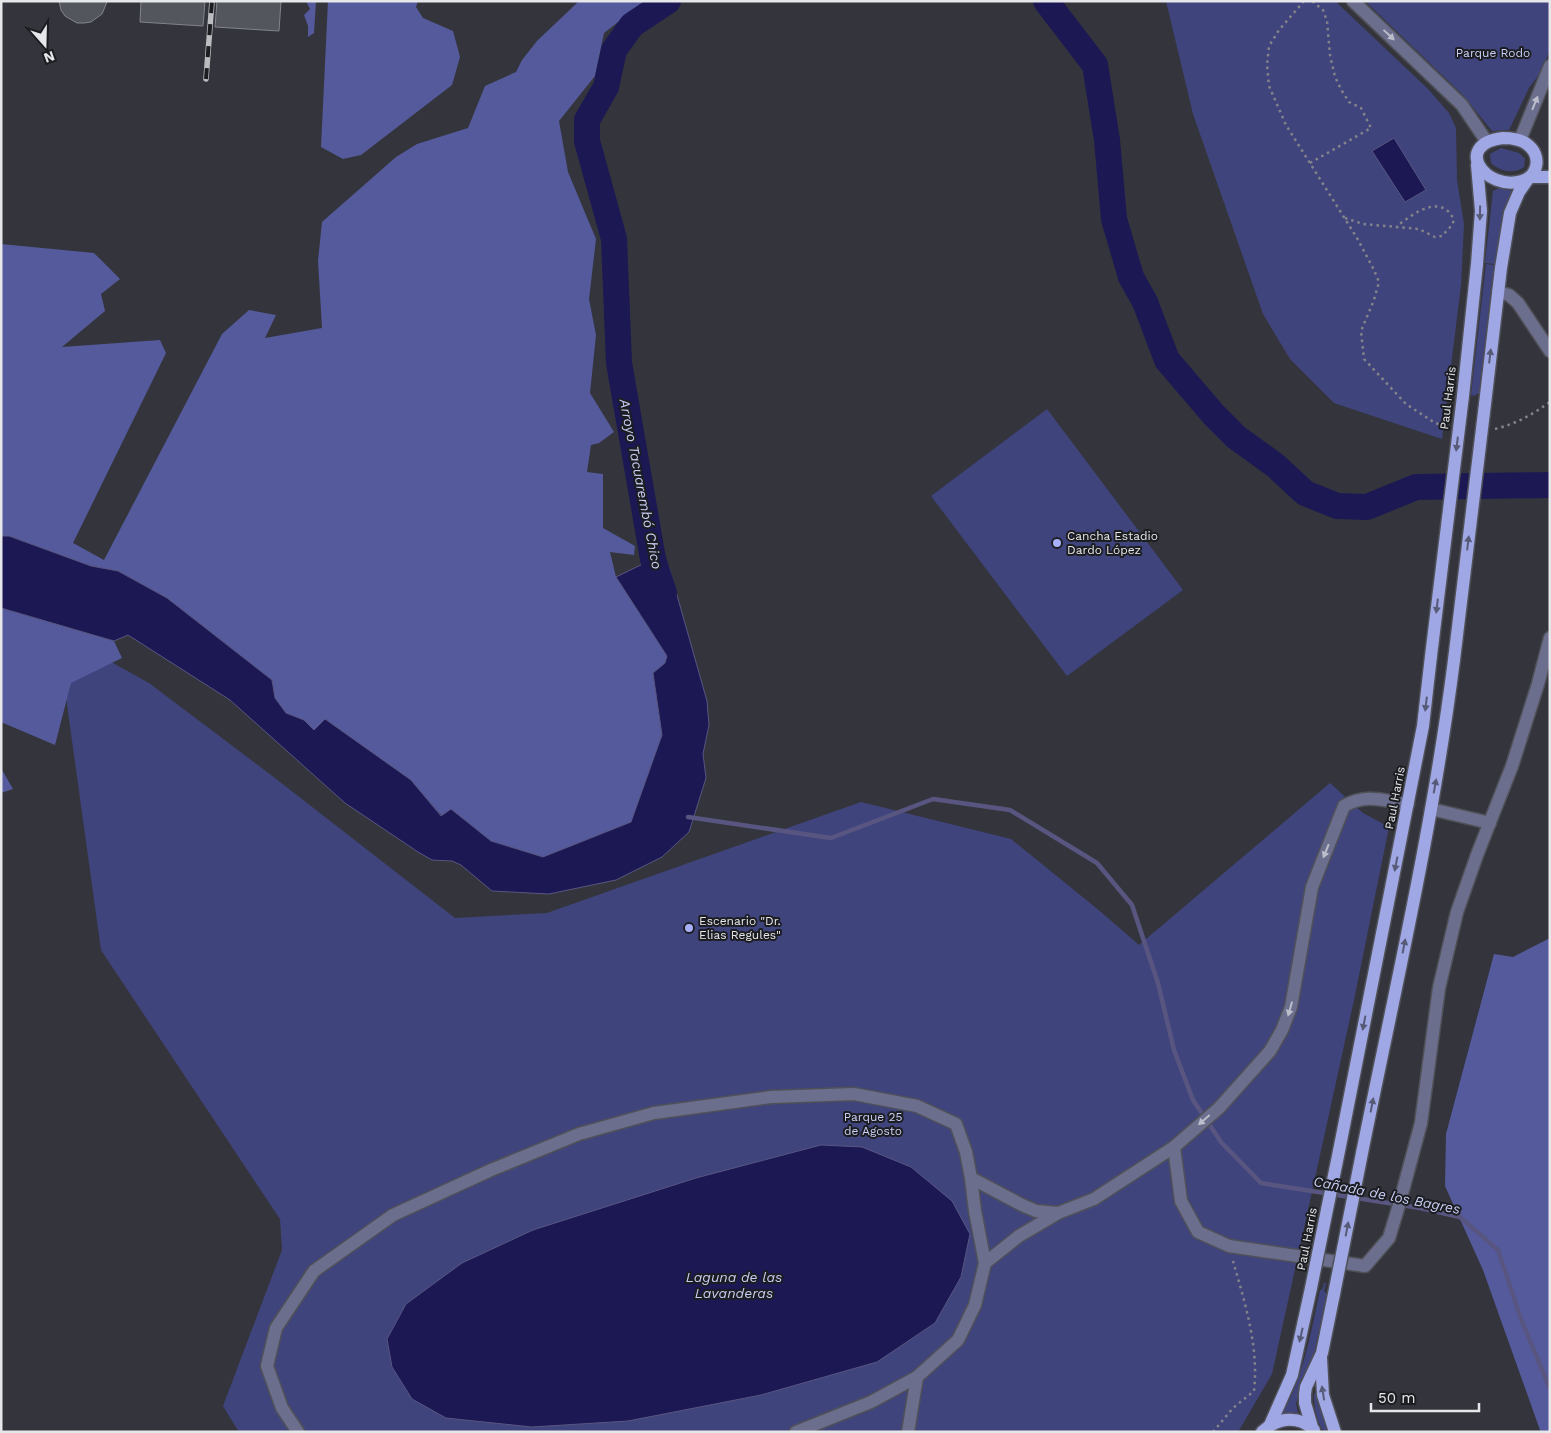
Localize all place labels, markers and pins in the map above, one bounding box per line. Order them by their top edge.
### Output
place label: Cancha Estadio Dardo López [1067,529,1158,557]
marker: Cancha Estadio Dardo López [1051,537,1063,549]
place label: Escenario "Dr. Elias Regules" [699,914,781,942]
marker: Escenario "Dr. Elias Regules" [683,922,695,934]

